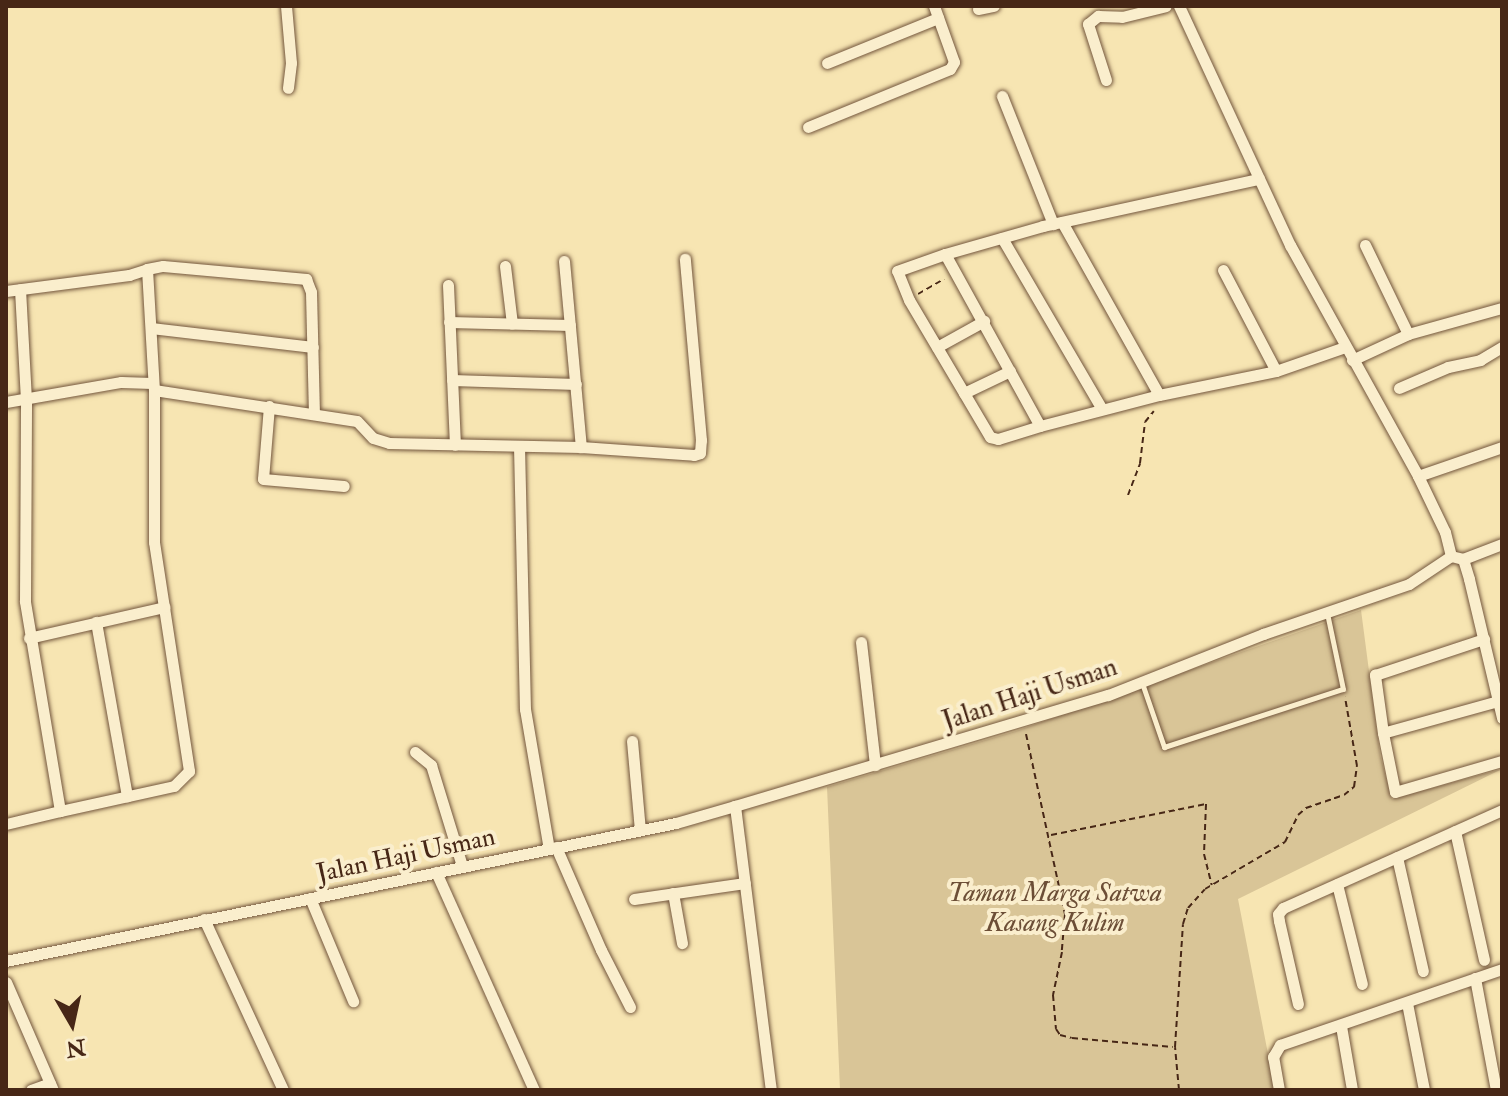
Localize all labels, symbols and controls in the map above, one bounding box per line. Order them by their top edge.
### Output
street label: Jalan Haji Usman [939,652,1121,738]
street label: Jalan Haji Usman [314,822,498,890]
park label: Taman Marga Satwa Kasang Kulim [948,878,1162,940]
north arrow [32,984,112,1064]
text: N [64,1032,88,1063]

